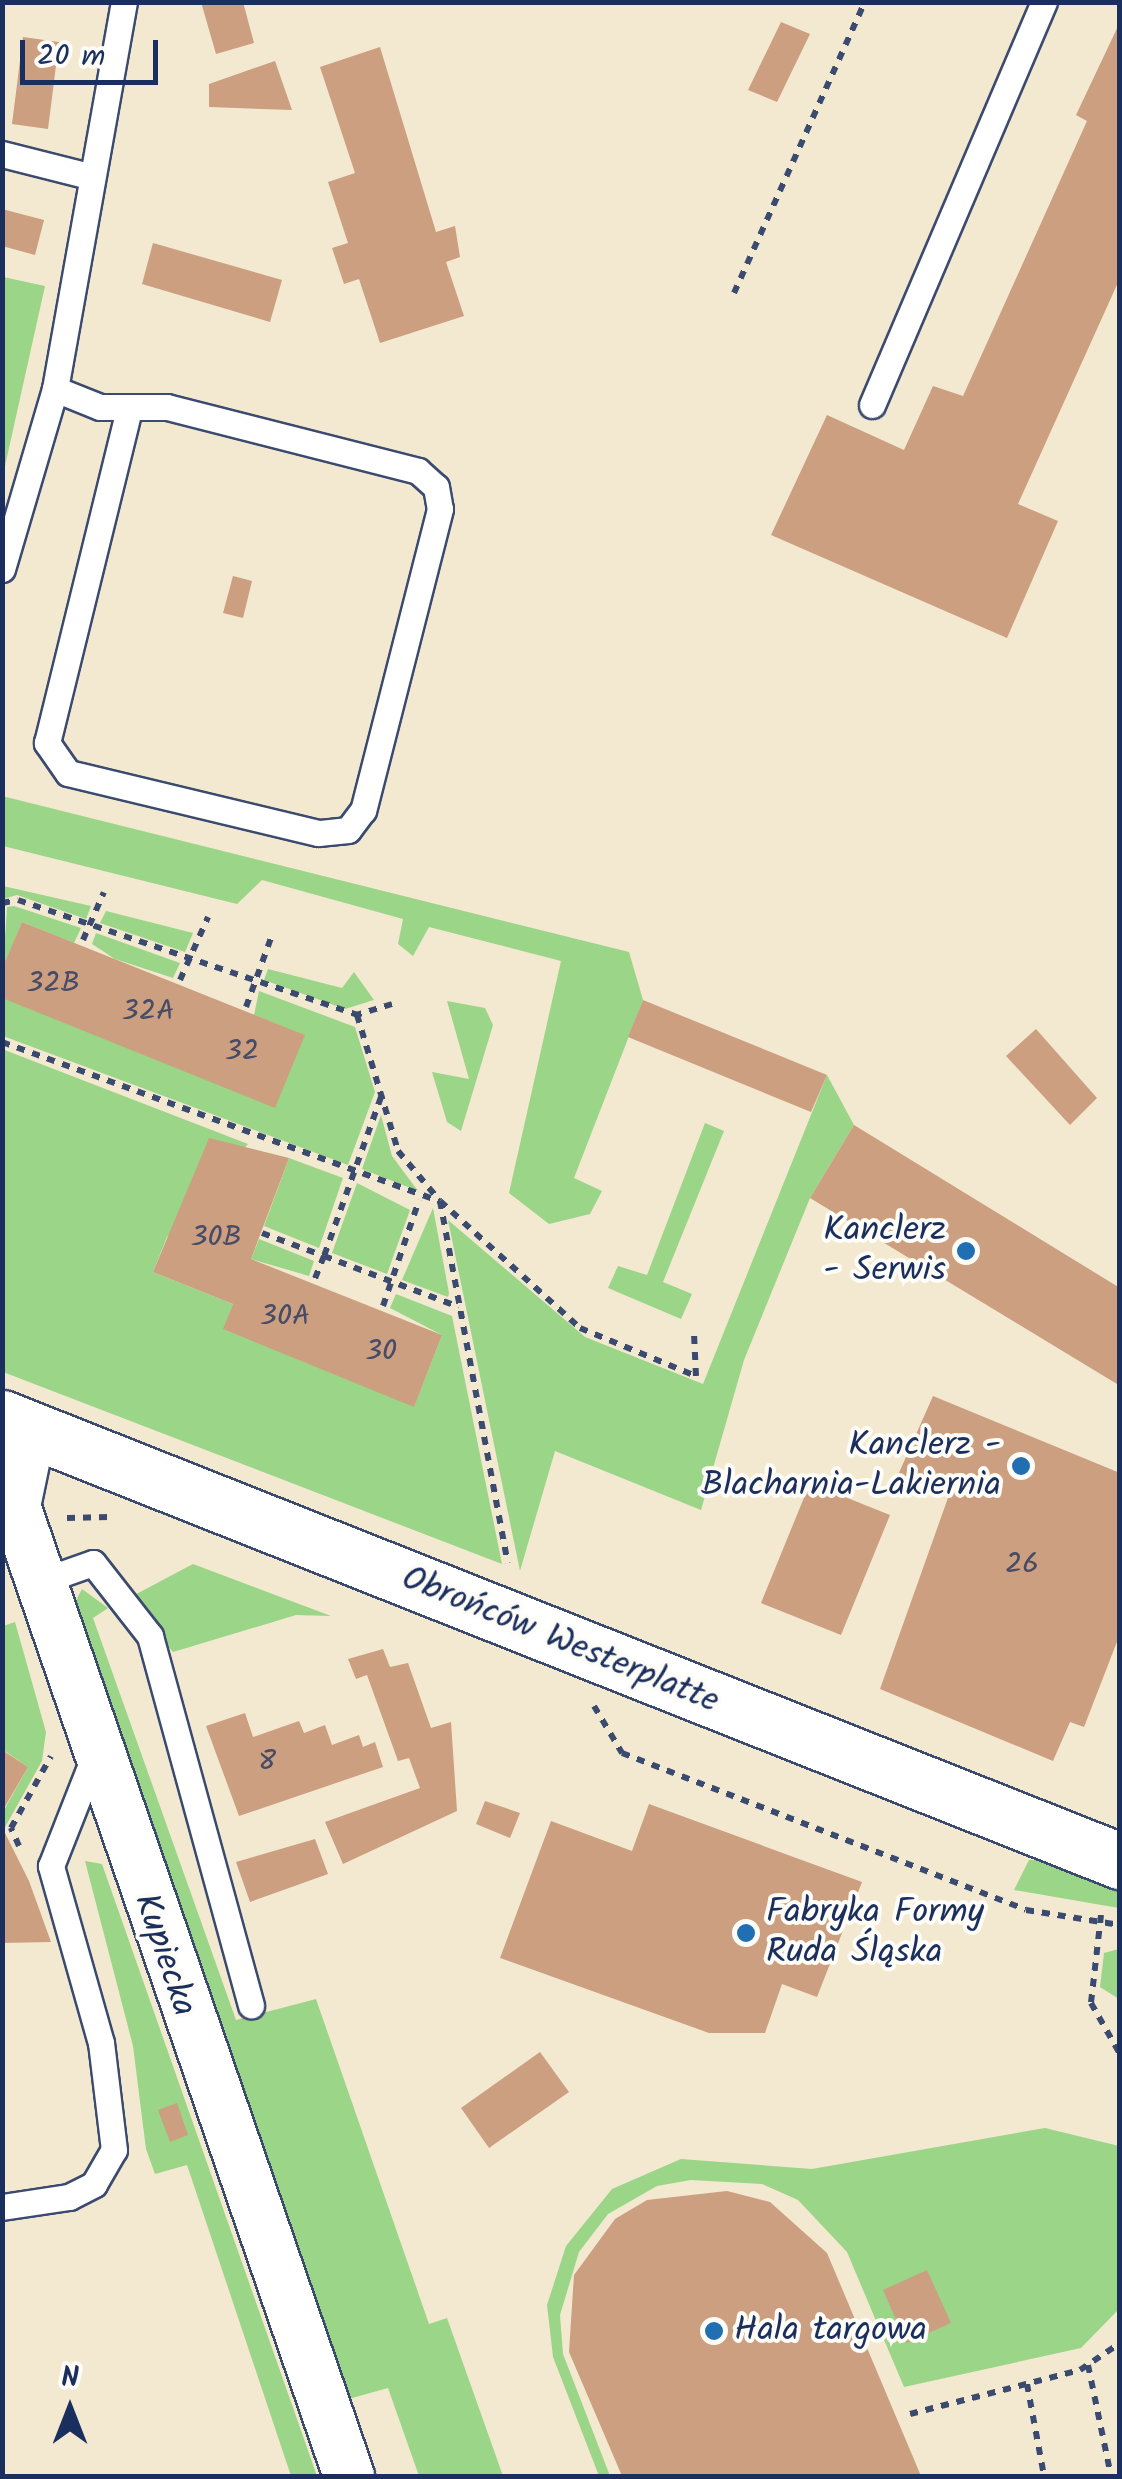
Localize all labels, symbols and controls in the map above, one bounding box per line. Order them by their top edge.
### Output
scale bar [25,20,162,82]
text: 20 m [37,33,105,81]
house number: 32B [26,966,80,1002]
house number: 32A [122,994,174,1030]
house number: 32 [225,1034,259,1070]
place label: Kanclerz - Serwis [823,1210,946,1292]
house number: 30B [190,1220,242,1256]
marker: Kanclerz - Serwis [955,1240,977,1262]
house number: 30A [260,1299,310,1335]
house number: 30 [365,1334,397,1370]
place label: Kanclerz - Blacharnia-Lakiernia [701,1425,1001,1507]
marker: Kanclerz - Blacharnia-Lakiernia [1010,1455,1032,1477]
house number: 26 [1005,1547,1039,1583]
street label: Obrońców Westerplatte [395,1558,725,1724]
house number: 8 [258,1744,276,1780]
street label: Kupiecka [124,1888,204,2022]
place label: Fabryka Formy Ruda Śląska [766,1892,984,1974]
marker: Fabryka Formy Ruda Śląska [735,1922,757,1944]
place label: Hala targowa [734,2310,927,2352]
marker: Hala targowa [703,2320,725,2342]
text: N [61,2356,79,2401]
north arrow [20,2359,120,2459]

